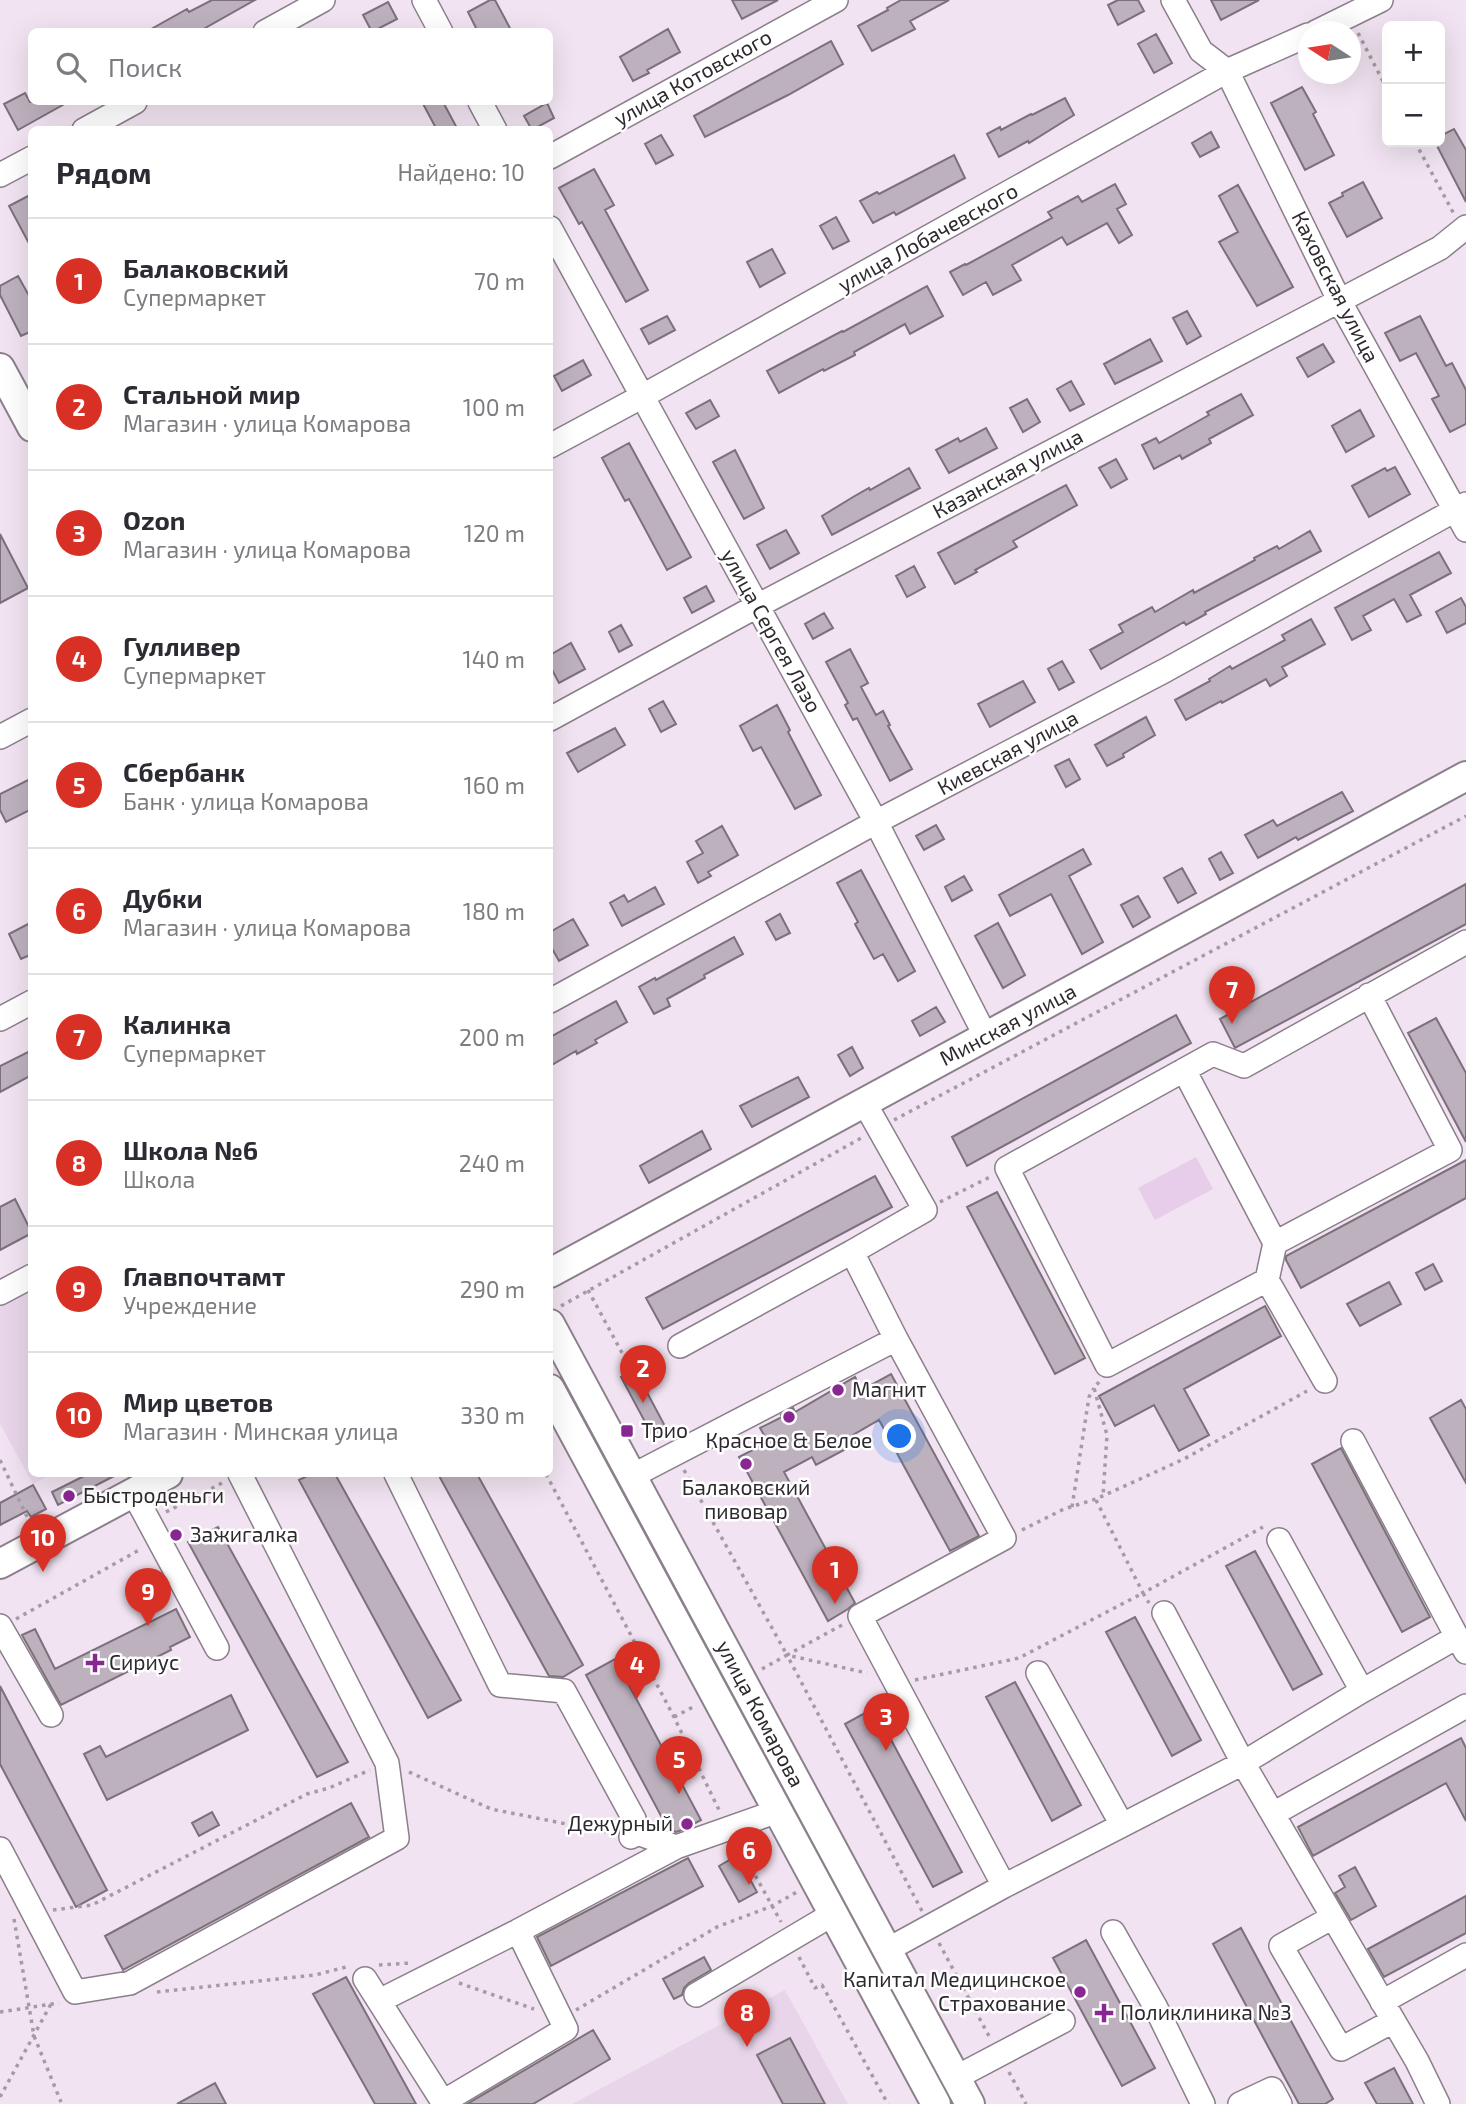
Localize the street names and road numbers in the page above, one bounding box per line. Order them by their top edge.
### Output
street label: улица Котовского [609,23,776,131]
street label: улица Лобачевского [833,177,1022,297]
street label: Каховская улица [1286,206,1385,367]
street label: Казанская улица [928,423,1087,524]
street label: улица Сергея Лазо [716,544,828,717]
street label: Киевская улица [933,704,1082,800]
street label: Минская улица [935,977,1080,1071]
street label: улица Комарова [711,1636,811,1791]

